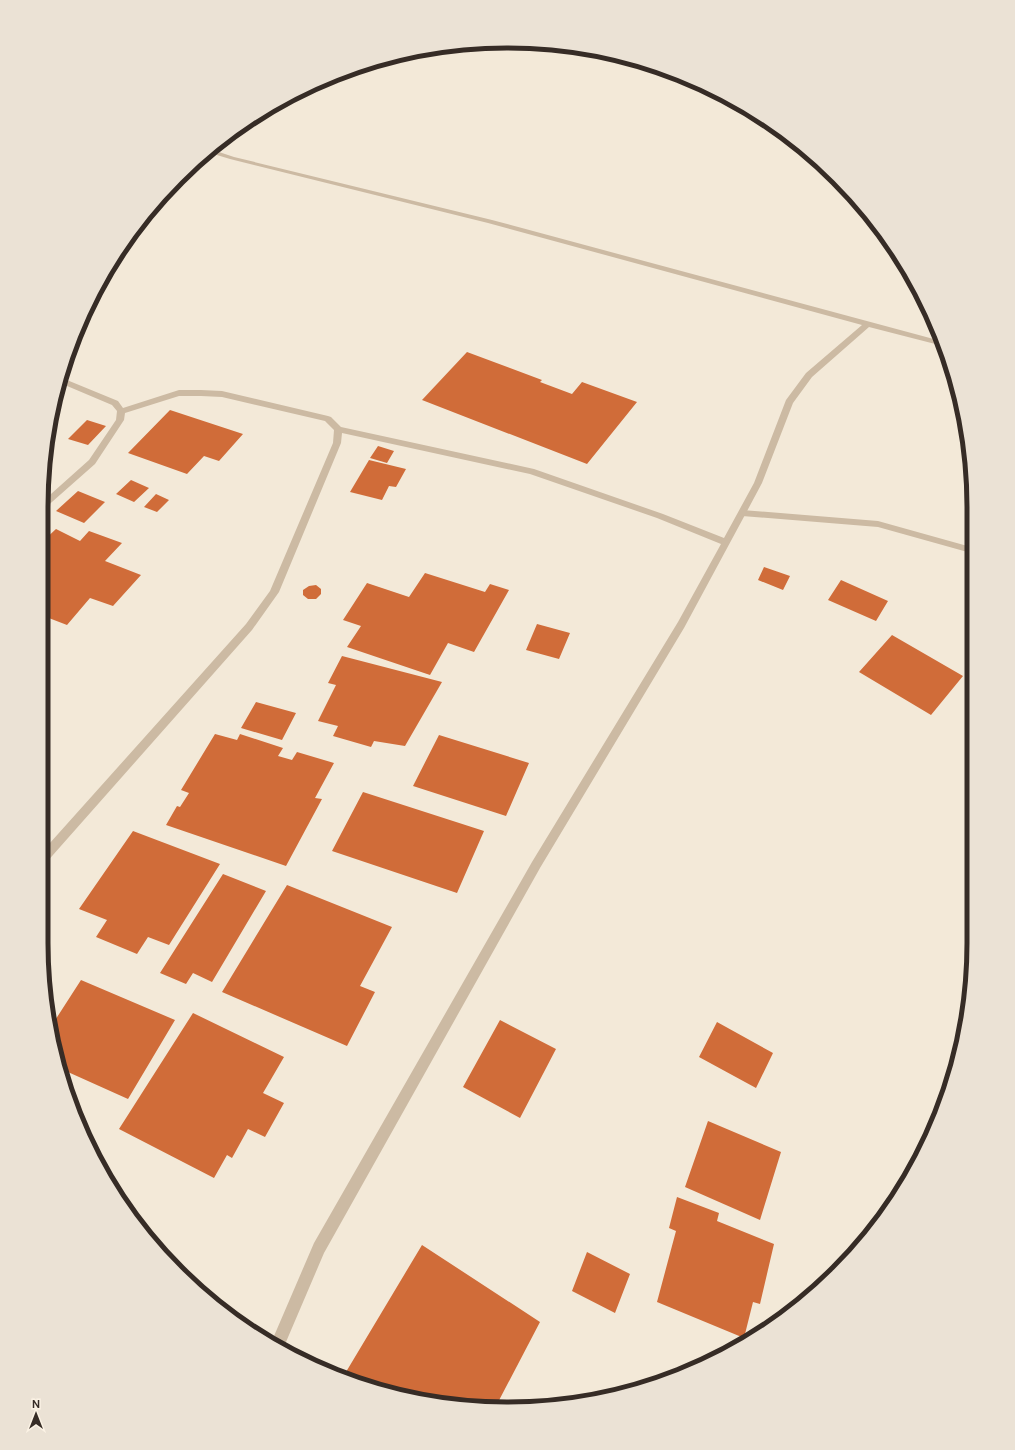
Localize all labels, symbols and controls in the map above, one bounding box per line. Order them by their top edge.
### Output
north arrow [16,1394,56,1434]
text: N [32,1397,40,1411]

